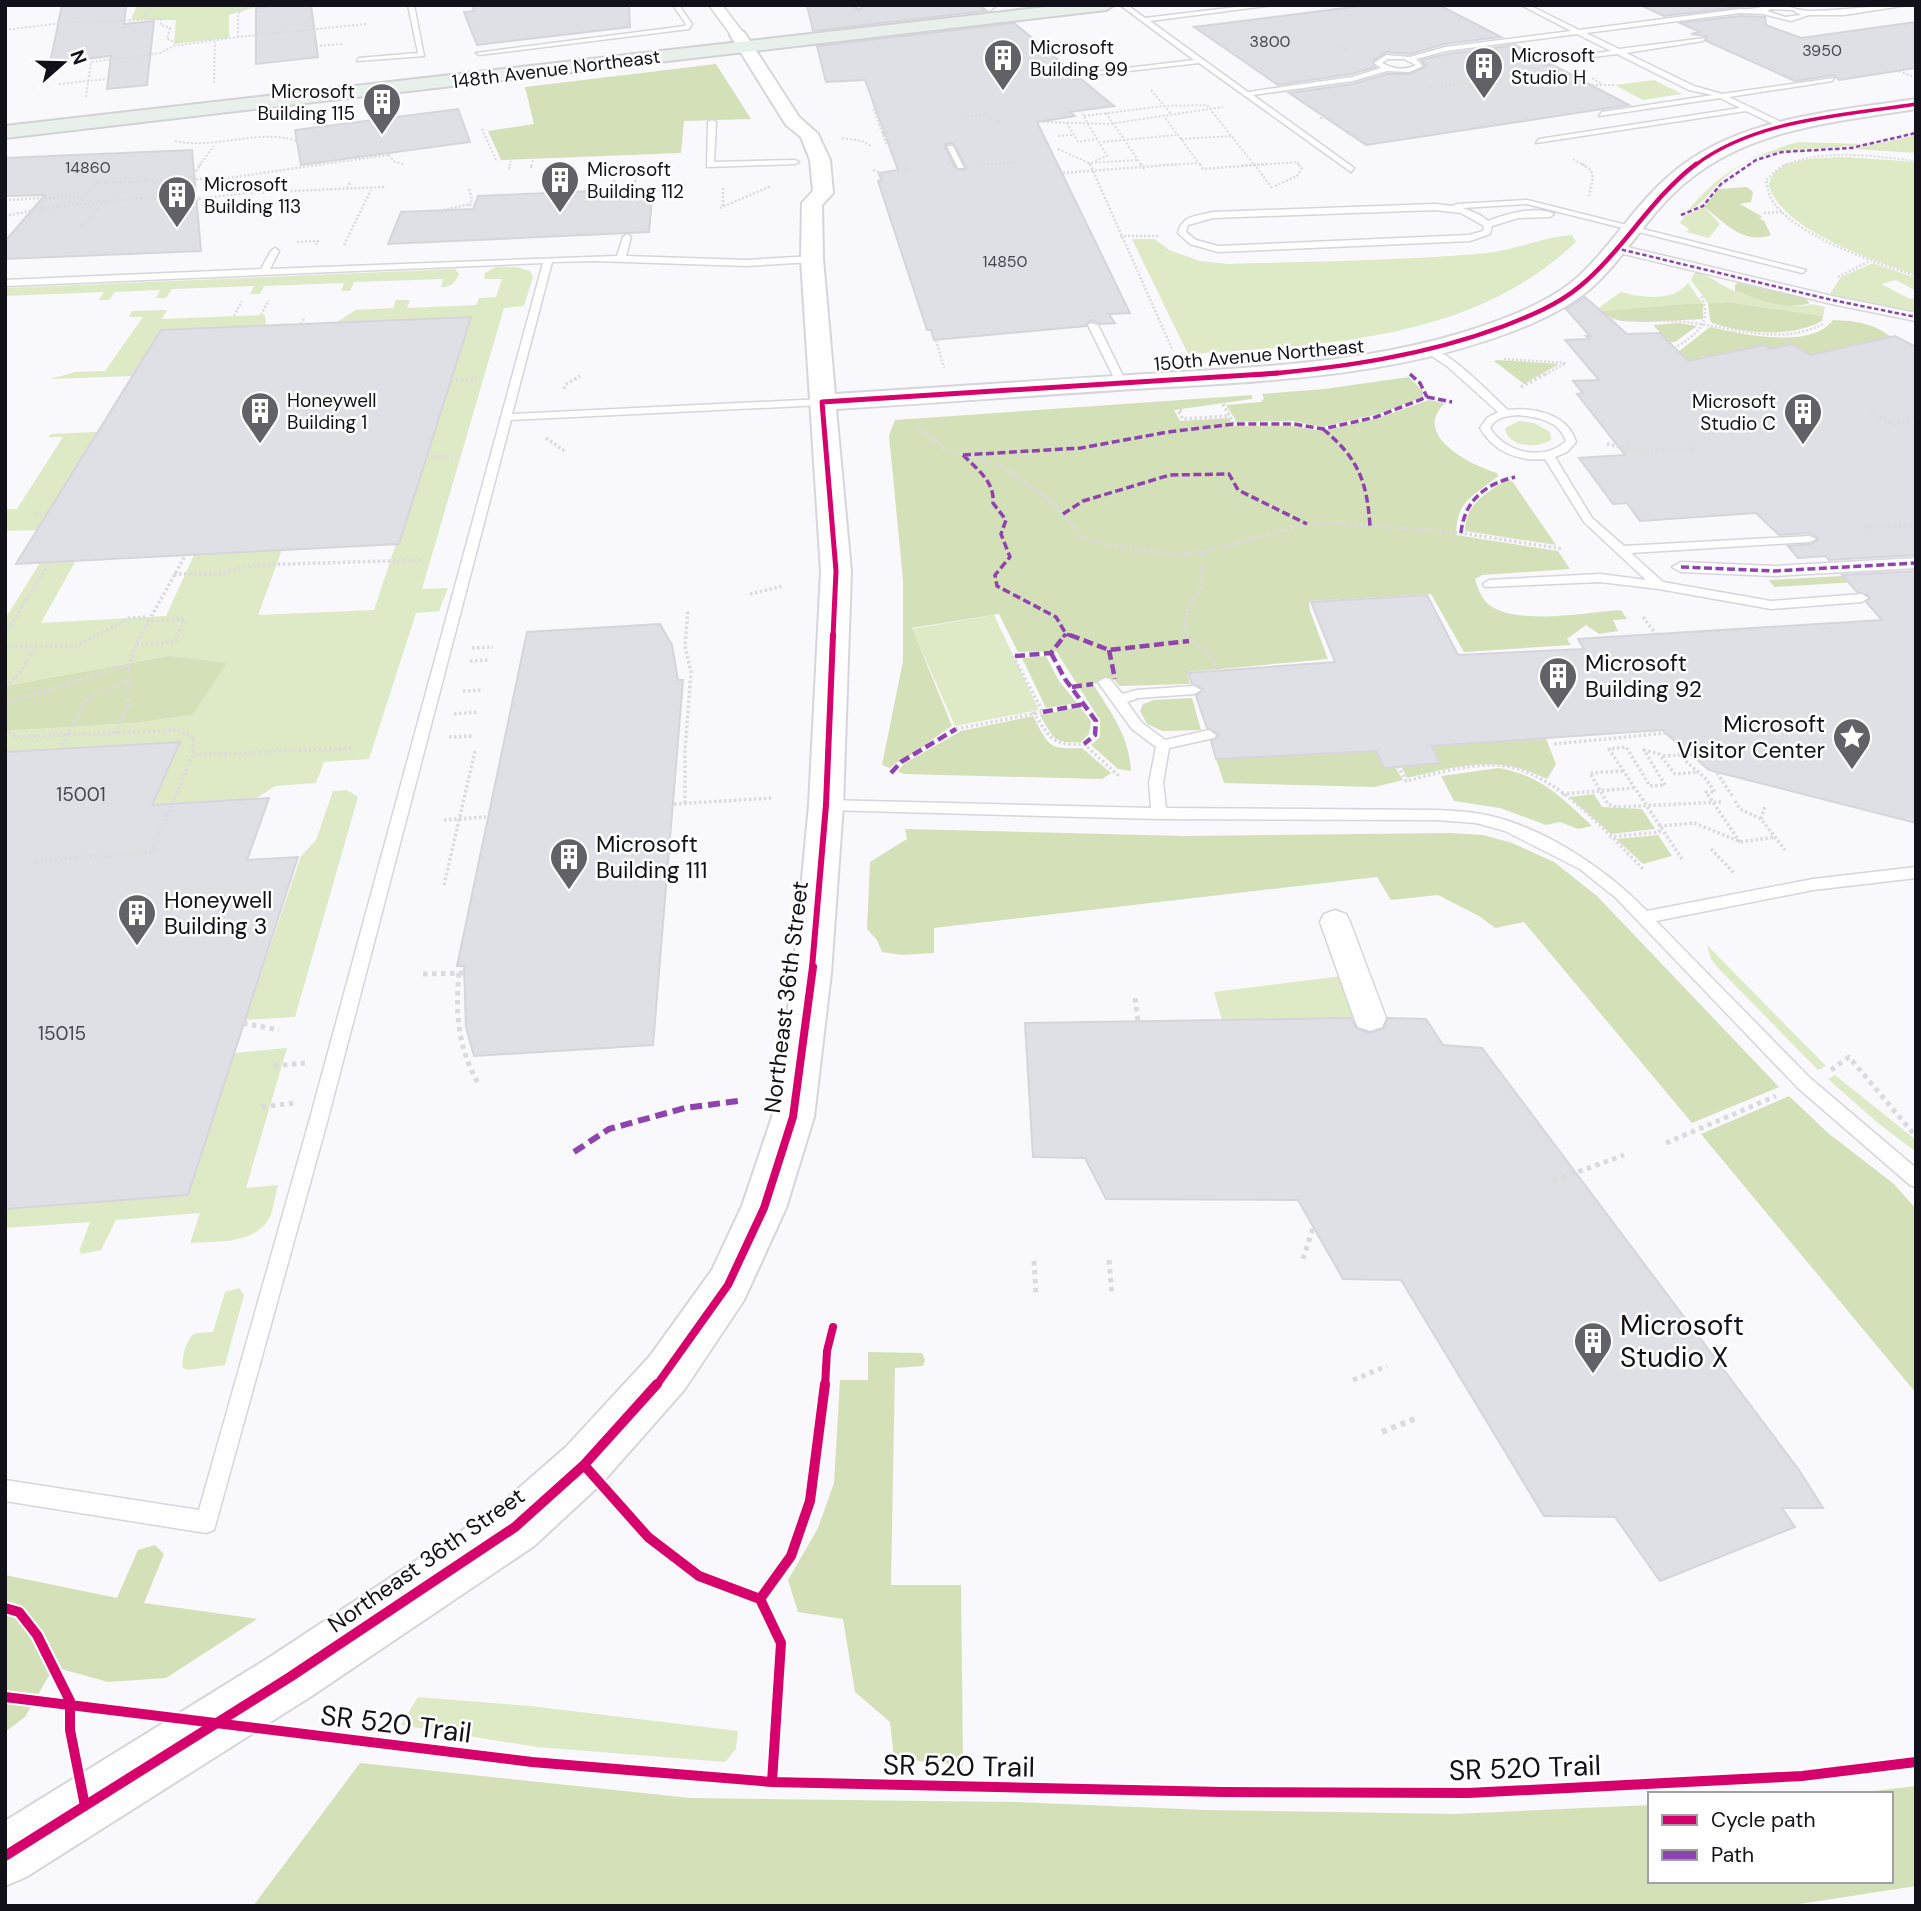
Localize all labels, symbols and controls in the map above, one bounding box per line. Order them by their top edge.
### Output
north arrow [28,28,98,98]
house number: 3800 [1249,31,1291,52]
place label: Microsoft Building 99 [1030,35,1128,82]
building icon: Microsoft Building 99 [982,37,1024,92]
house number: 3950 [1802,40,1842,61]
place label: Microsoft Studio H [1511,43,1595,90]
street label: 148th Avenue Northeast [450,44,662,94]
building icon: Microsoft Studio H [1463,45,1505,100]
text: N [64,47,93,68]
place label: Microsoft Building 115 [257,79,355,126]
building icon: Microsoft Building 115 [361,81,403,136]
house number: 14860 [65,157,111,178]
place label: Microsoft Building 112 [587,157,684,204]
building icon: Microsoft Building 112 [539,159,581,214]
place label: Microsoft Building 113 [204,172,301,219]
building icon: Microsoft Building 113 [156,174,198,229]
house number: 14850 [982,251,1028,272]
street label: 150th Avenue Northeast [1153,333,1365,377]
place label: Honeywell Building 1 [287,388,377,435]
place label: Microsoft Studio C [1692,389,1776,436]
building icon: Honeywell Building 1 [239,390,281,445]
building icon: Microsoft Studio C [1782,391,1824,446]
place label: Microsoft Building 92 [1585,648,1702,704]
building icon: Microsoft Building 92 [1537,655,1579,710]
place label: Microsoft Visitor Center [1677,709,1825,765]
place icon: Microsoft Visitor Center [1831,716,1873,771]
house number: 15001 [56,782,106,807]
place label: Microsoft Building 111 [596,829,707,885]
building icon: Microsoft Building 111 [548,836,590,891]
street label: Northeast 36th Street [757,879,815,1115]
place label: Honeywell Building 3 [164,885,272,941]
building icon: Honeywell Building 3 [116,892,158,947]
house number: 15015 [38,1021,86,1046]
place label: Microsoft Studio X [1620,1307,1744,1376]
building icon: Microsoft Studio X [1572,1320,1614,1375]
street label: Northeast 36th Street [322,1481,530,1639]
street label: SR 520 Trail [318,1696,474,1752]
street label: SR 520 Trail [883,1746,1035,1786]
street label: SR 520 Trail [1448,1747,1602,1789]
legend [1648,1792,1893,1883]
text: Cycle path [1711,1806,1816,1834]
text: Path [1711,1841,1754,1869]

